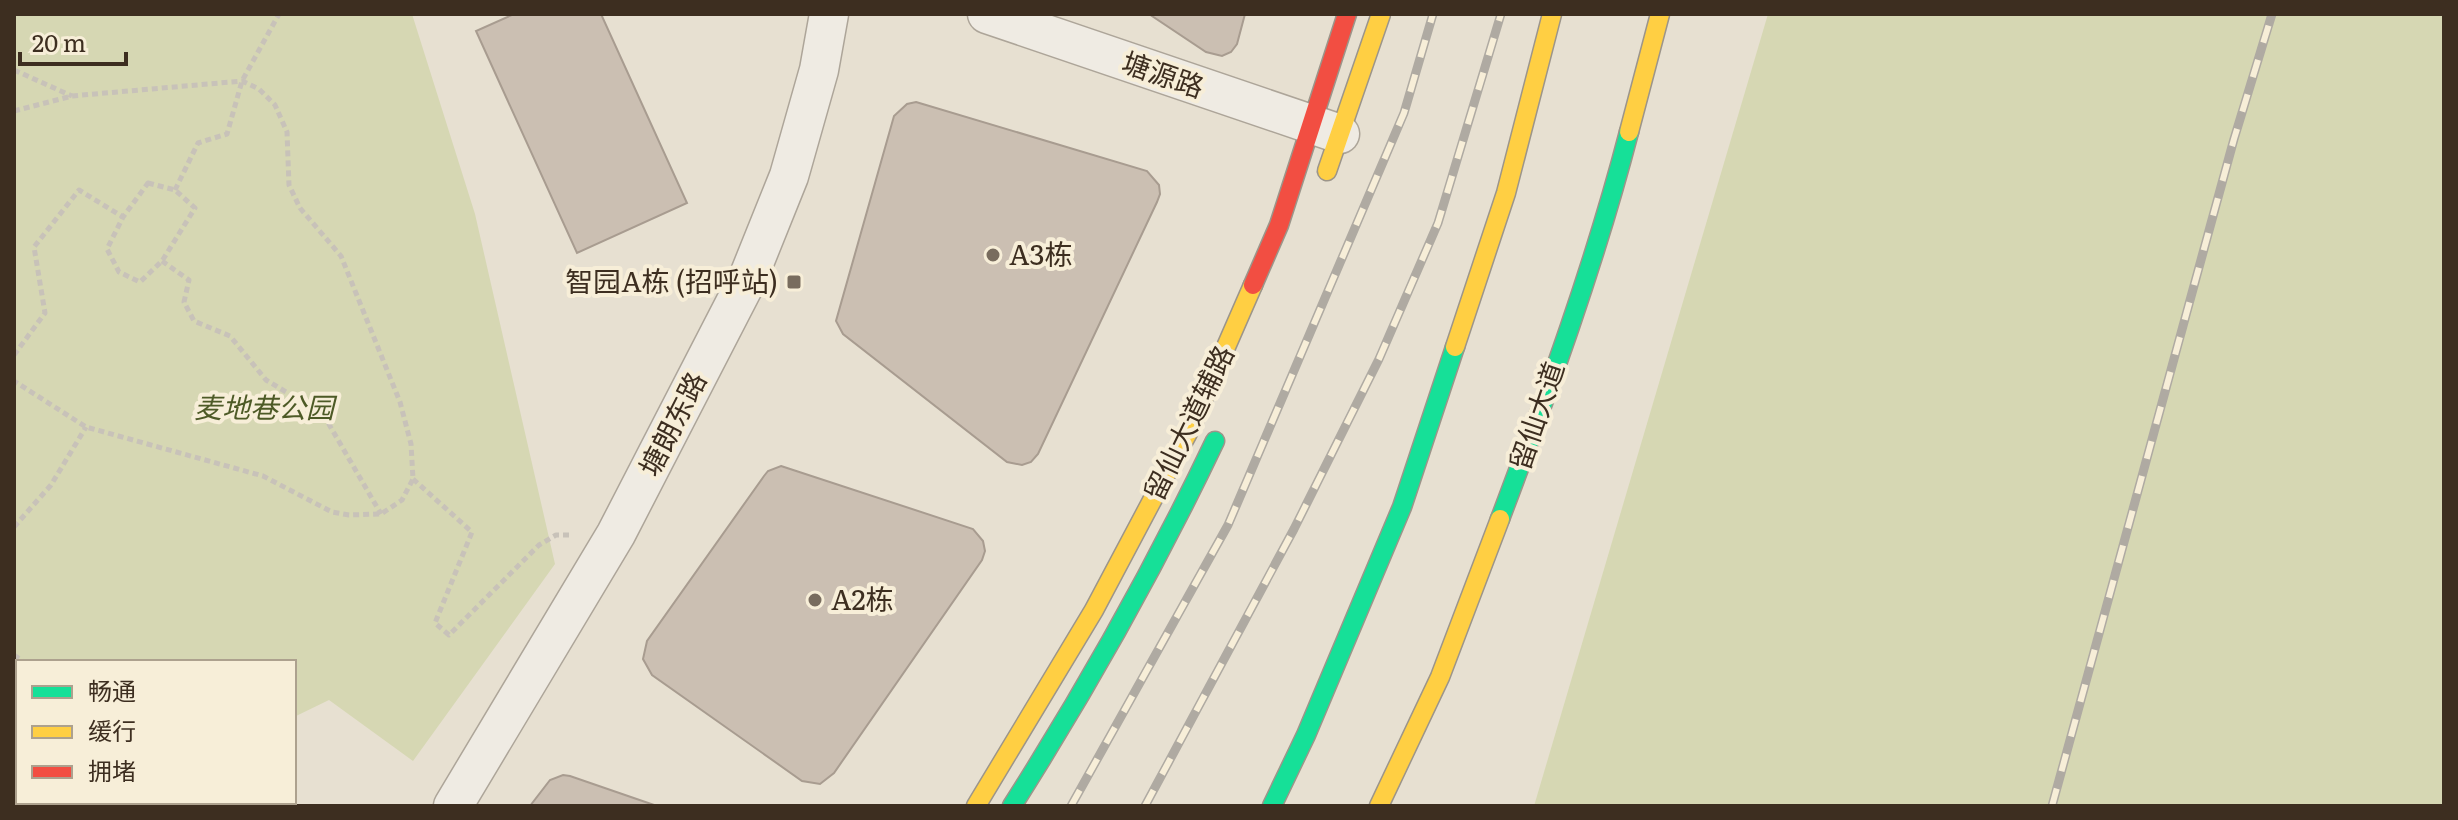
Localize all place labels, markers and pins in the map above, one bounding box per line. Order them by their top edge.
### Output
place label: A3栋 [1009,232,1073,274]
marker: A3栋 [984,246,1002,264]
place label: 智园A栋 (招呼站) [565,259,778,301]
marker: 智园A栋 (招呼站) [785,273,803,291]
place label: A2栋 [831,577,894,619]
marker: A2栋 [806,591,824,609]

